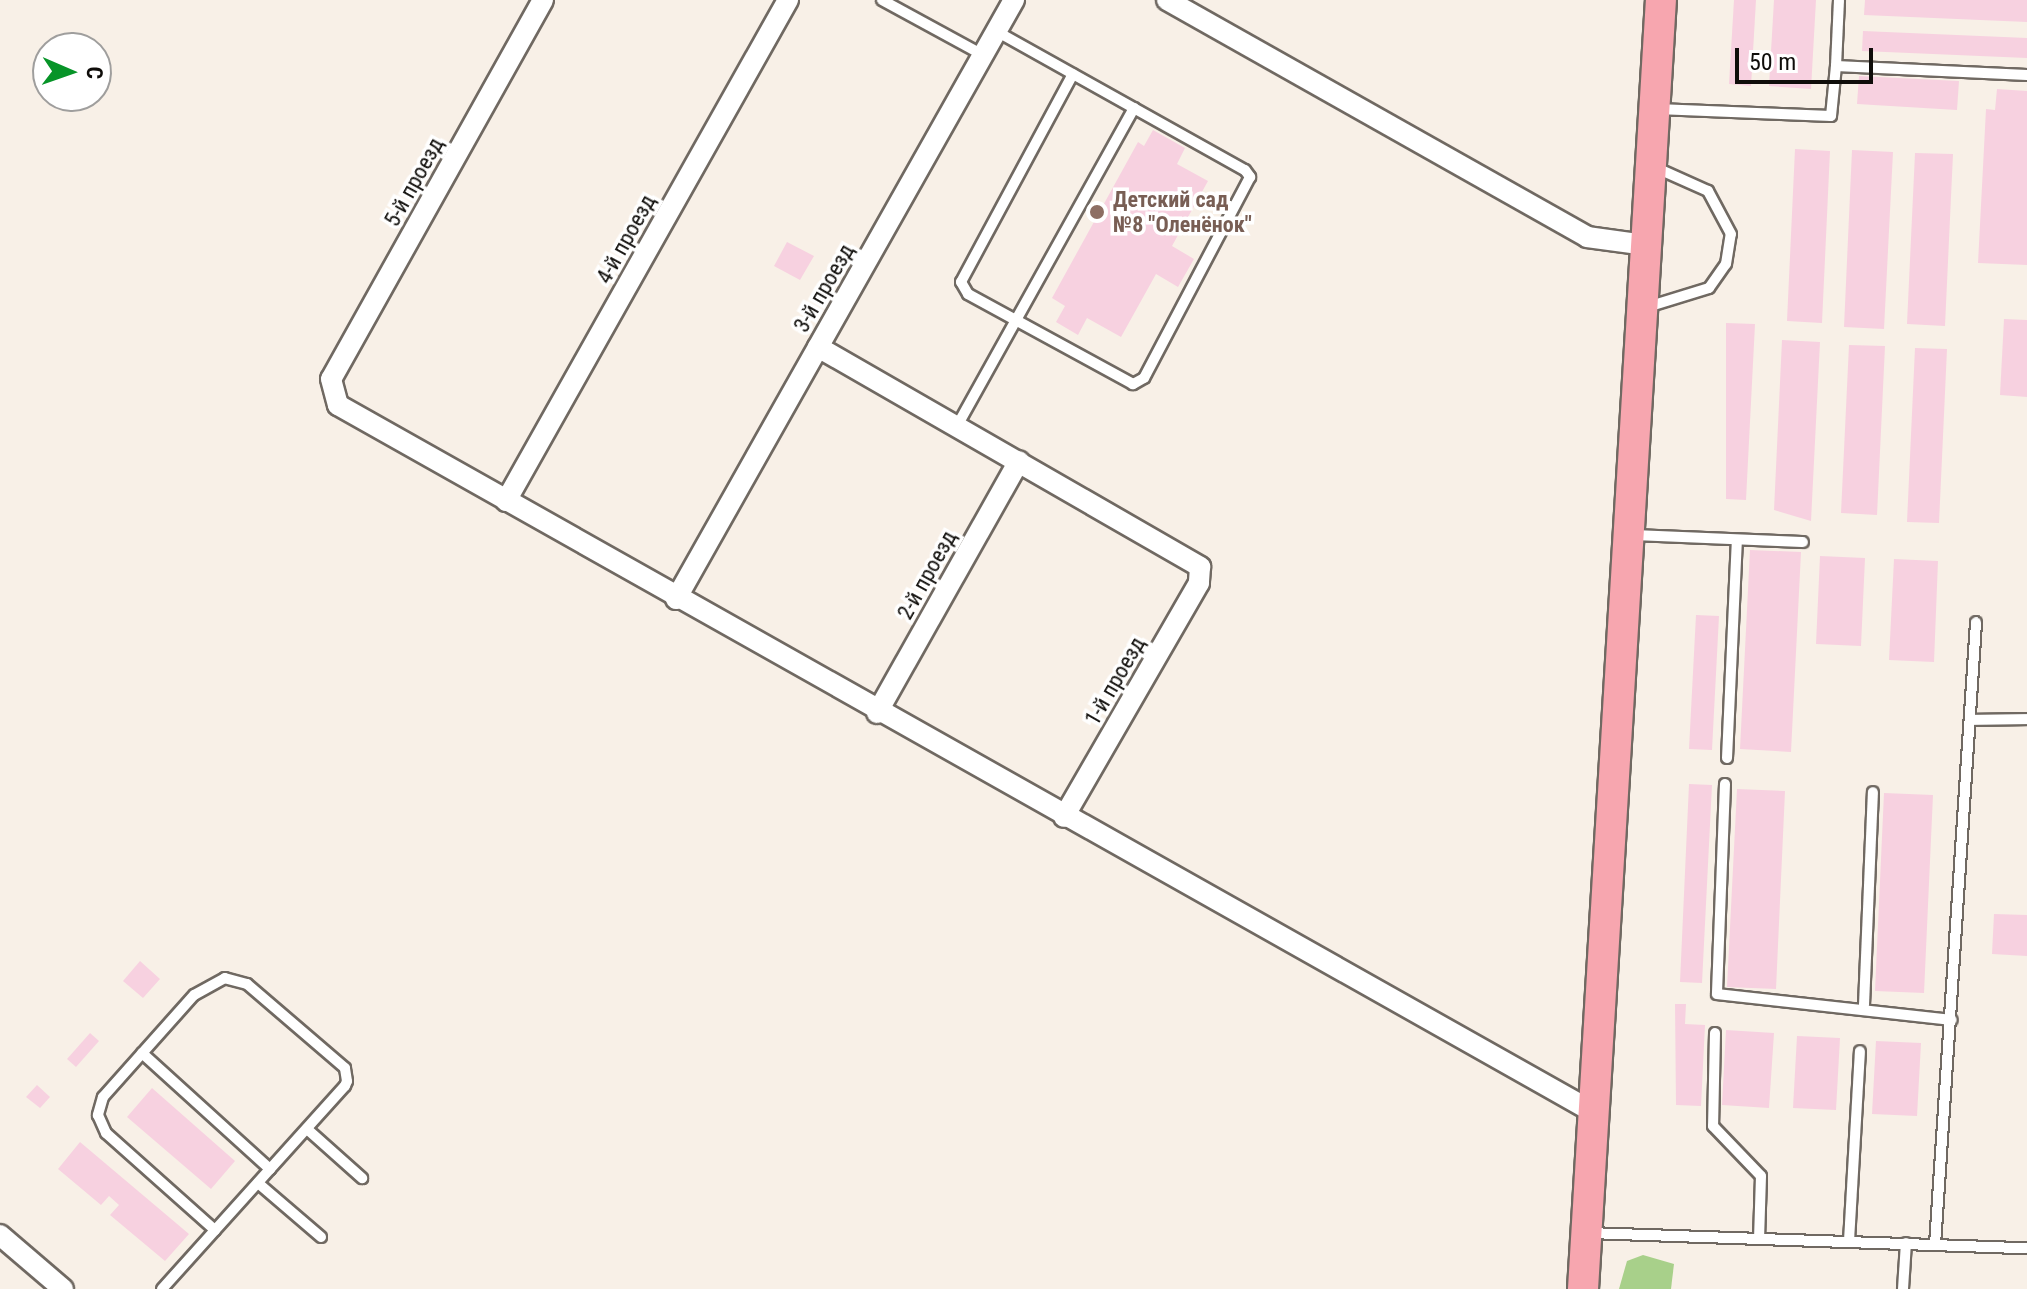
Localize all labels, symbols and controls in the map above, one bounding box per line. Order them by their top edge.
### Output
north arrow [32,32,112,112]
scale bar [1739,32,1877,82]
text: 50 m [1749,48,1796,76]
text: С [82,66,107,79]
street label: 5-й проезд [379,133,449,231]
place label: Детский сад №8 "Оленёнок" [1113,186,1252,238]
street label: 4-й проезд [591,190,661,288]
marker: Детский сад №8 "Оленёнок" [1088,203,1106,221]
street label: 3-й проезд [788,239,860,337]
street label: 2-й проезд [892,526,962,624]
street label: 1-й проезд [1079,632,1151,730]

